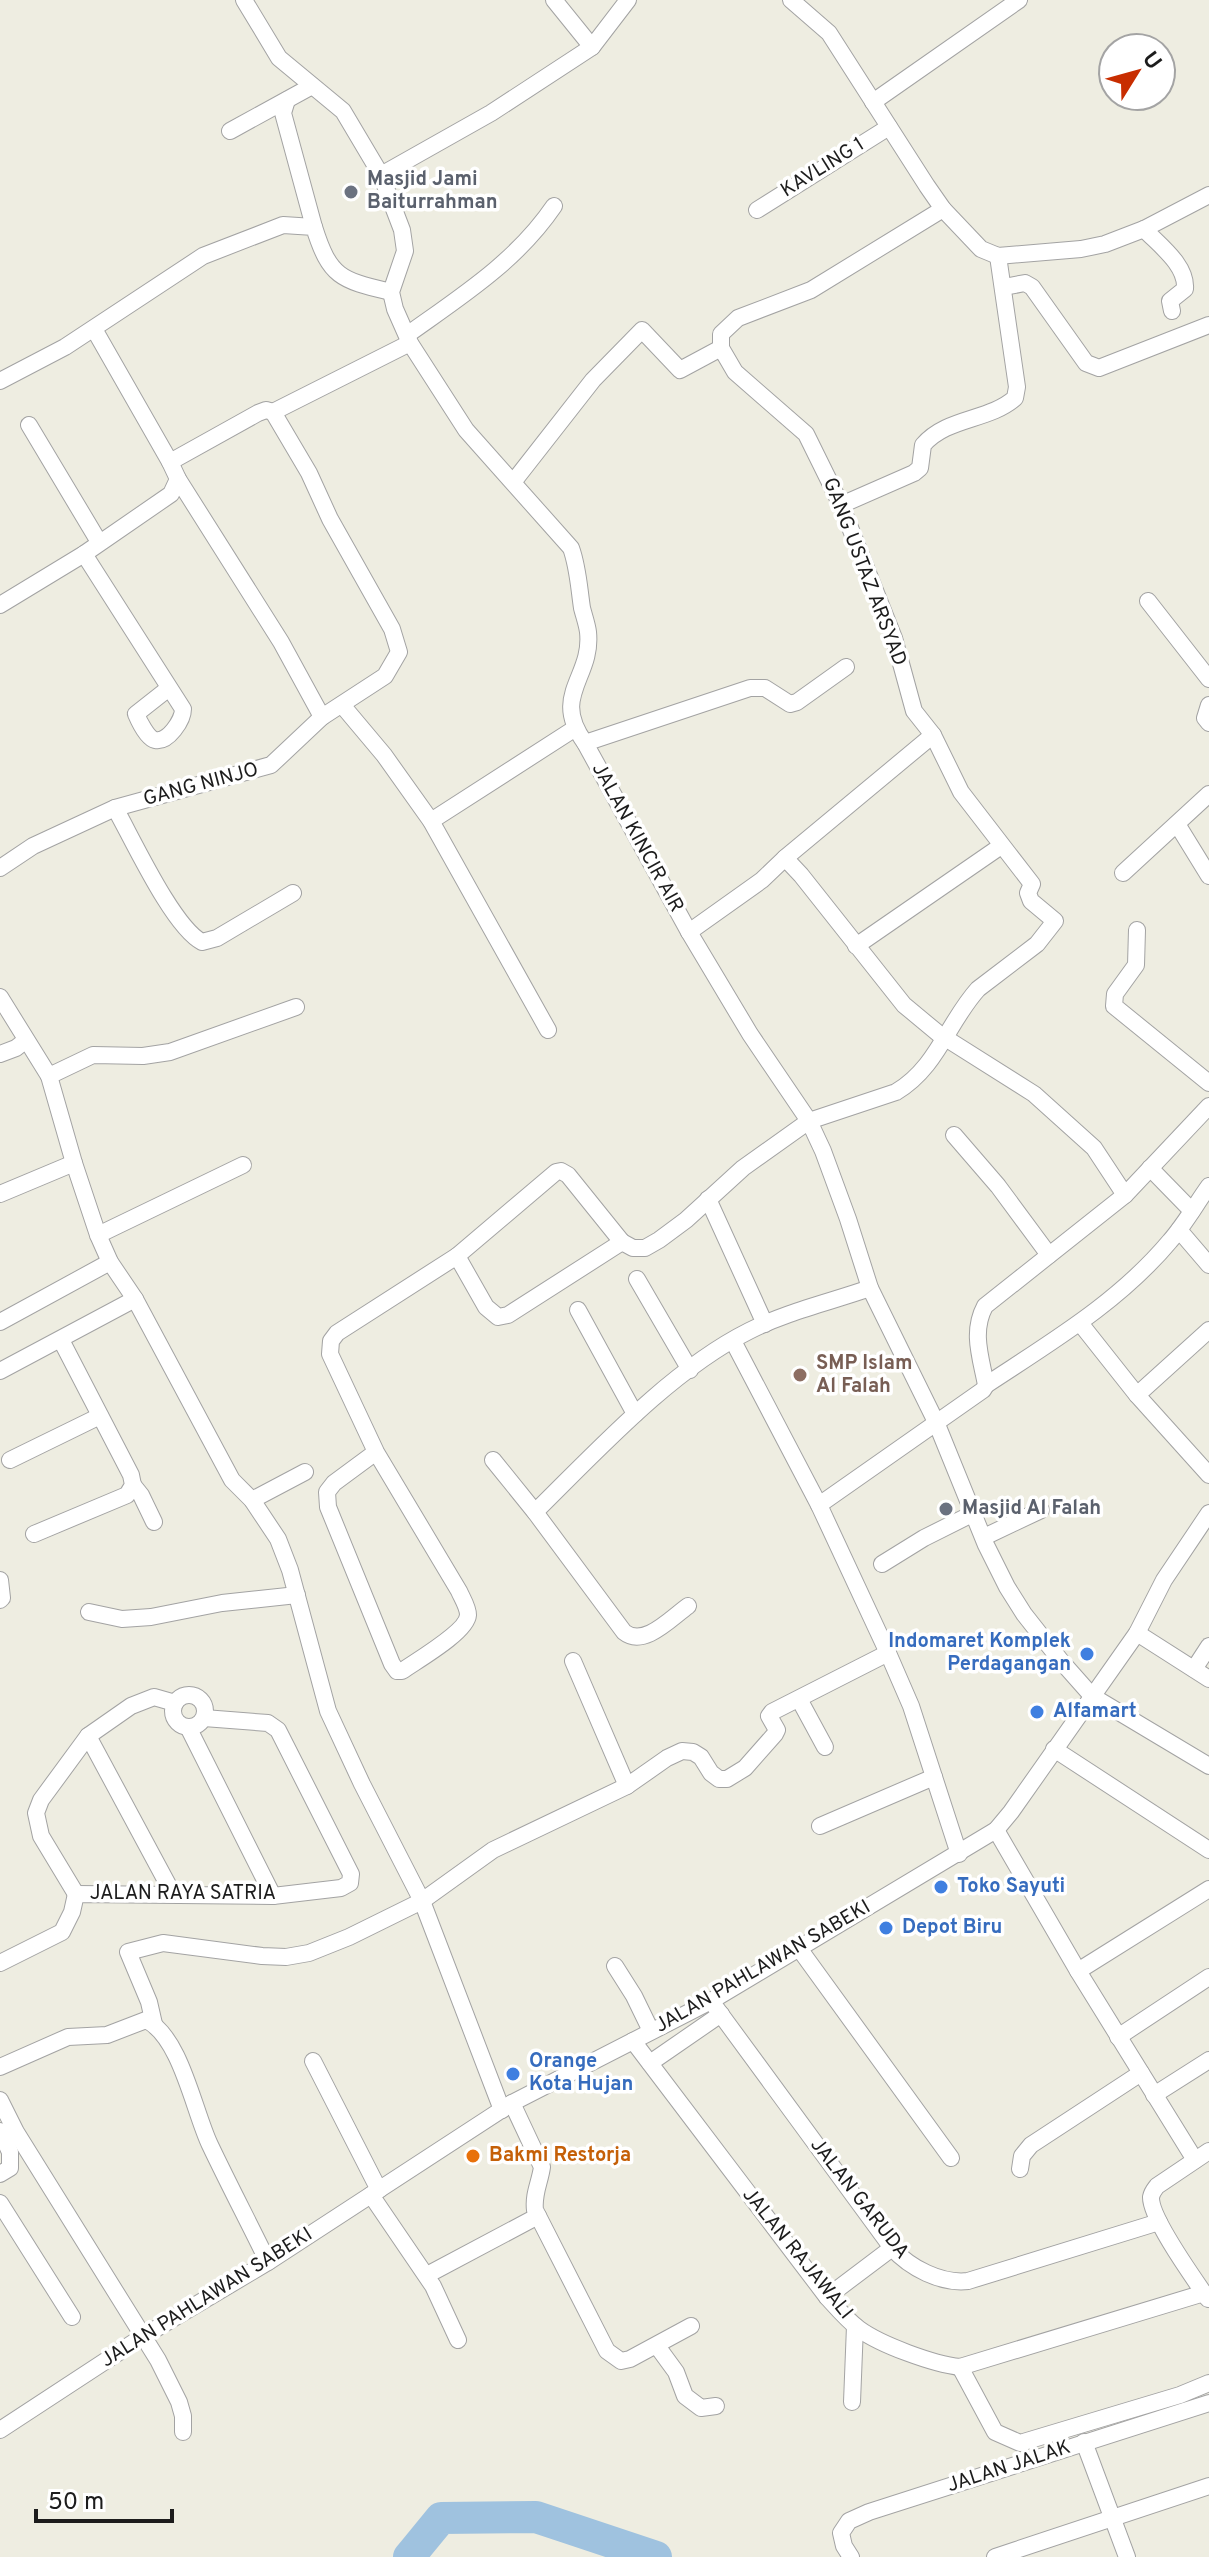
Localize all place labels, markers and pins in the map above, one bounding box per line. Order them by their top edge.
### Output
place label: Masjid Jami Baiturrahman [367,167,498,216]
marker: Masjid Jami Baiturrahman [342,183,360,201]
place label: SMP Islam Al Falah [816,1351,913,1400]
marker: SMP Islam Al Falah [791,1366,809,1384]
place label: Masjid Al Falah [962,1496,1101,1522]
marker: Masjid Al Falah [937,1500,955,1518]
place label: Indomaret Komplek Perdagangan [888,1629,1071,1678]
marker: Indomaret Komplek Perdagangan [1078,1645,1096,1663]
place label: Alfamart [1053,1699,1137,1725]
marker: Alfamart [1028,1703,1046,1721]
place label: Toko Sayuti [957,1874,1065,1900]
marker: Toko Sayuti [932,1878,950,1896]
place label: Depot Biru [902,1915,1002,1941]
marker: Depot Biru [877,1919,895,1937]
place label: Orange Kota Hujan [529,2049,633,2098]
marker: Orange Kota Hujan [504,2065,522,2083]
place label: Bakmi Restorja [489,2143,631,2169]
marker: Bakmi Restorja [464,2147,482,2165]

